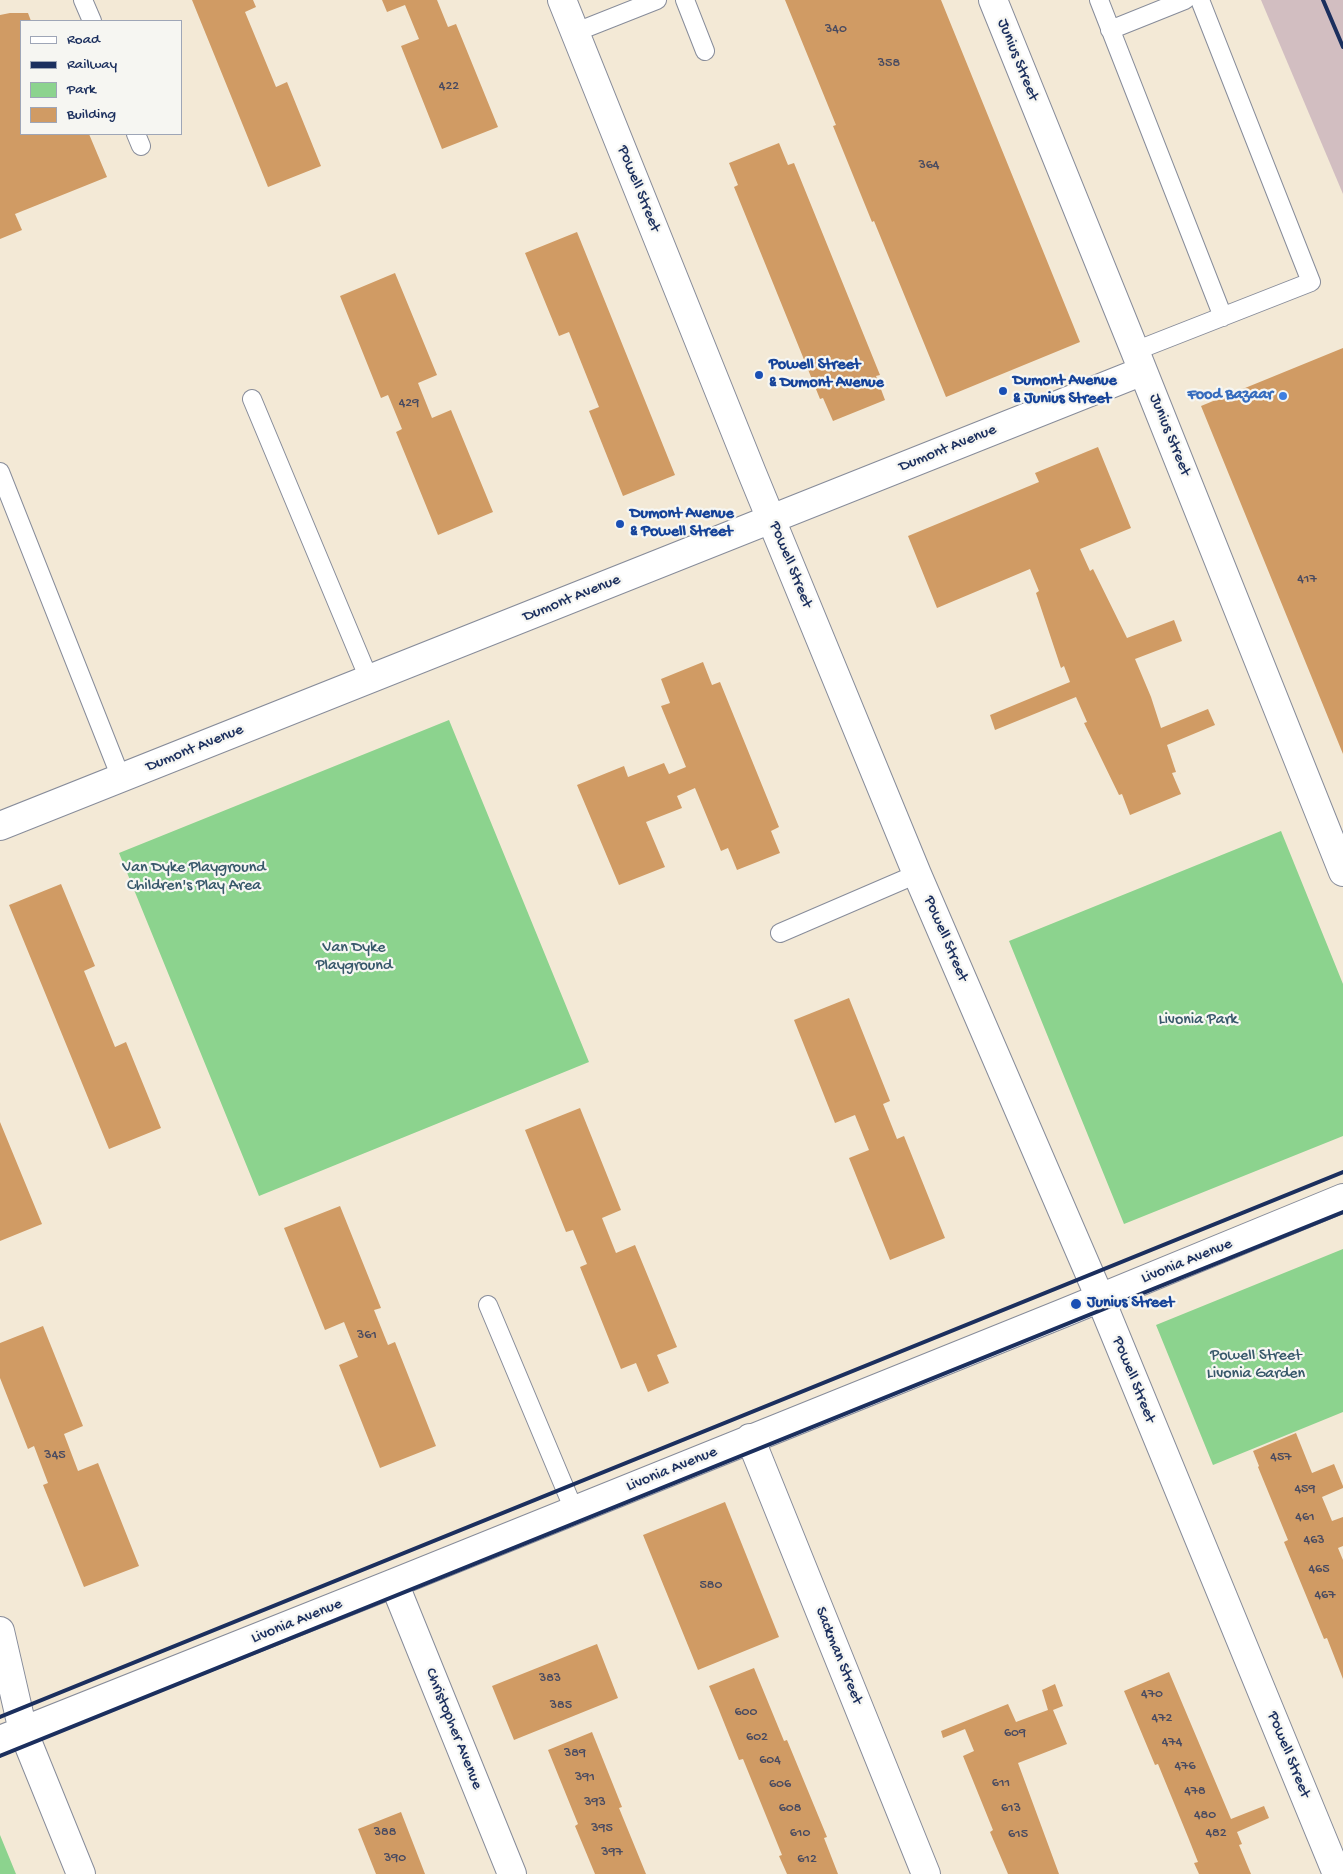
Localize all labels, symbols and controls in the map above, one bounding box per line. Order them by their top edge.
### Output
street label: Junius Street [992,16,1042,104]
legend [20,20,182,135]
house number: 340 [825,22,847,38]
text: Road [67,31,100,49]
text: Railway [67,56,117,74]
house number: 358 [878,56,900,72]
house number: 422 [439,79,459,95]
text: Park [67,81,96,99]
text: Building [67,106,116,124]
street label: Powell Street [612,143,664,235]
house number: 364 [919,158,939,174]
place label: Powell Street & Dumont Avenue [769,356,884,394]
marker: Powell Street & Dumont Avenue [753,369,765,381]
place label: Dumont Avenue & Junius Street [1013,372,1117,410]
marker: Dumont Avenue & Junius Street [997,385,1009,397]
place label: Food Bazaar [1187,386,1273,406]
marker: Food Bazaar [1277,390,1289,402]
street label: Junius Street [1144,391,1194,479]
house number: 429 [399,396,419,412]
street label: Dumont Avenue [896,421,1000,477]
place label: Dumont Avenue & Powell Street [630,505,734,543]
marker: Dumont Avenue & Powell Street [614,518,626,530]
street label: Powell Street [764,519,816,611]
street label: Dumont Avenue [520,571,624,627]
house number: 417 [1297,572,1317,588]
street label: Dumont Avenue [143,721,247,777]
park label: Van Dyke Playground Children's Play Area [122,859,266,897]
street label: Powell Street [918,893,972,985]
park label: Van Dyke Playground [316,939,392,977]
park label: Livonia Park [1159,1011,1237,1031]
street label: Livonia Avenue [1139,1235,1235,1289]
place label: Junius Street [1087,1294,1174,1314]
marker: Junius Street [1069,1297,1083,1311]
house number: 361 [357,1328,377,1344]
street label: Powell Street [1107,1334,1159,1426]
park label: Powell Street Livonia Garden [1207,1347,1305,1385]
street label: Livonia Avenue [624,1443,720,1497]
house number: 345 [44,1448,66,1464]
house number: 457 [1270,1450,1292,1466]
house number: 459 [1294,1482,1316,1498]
house number: 461 [1295,1510,1315,1526]
house number: 463 [1304,1533,1324,1549]
house number: 465 [1308,1562,1330,1578]
house number: 580 [700,1578,722,1594]
house number: 467 [1314,1588,1336,1604]
street label: Livonia Avenue [249,1595,345,1649]
street label: Sackman Street [810,1605,866,1707]
street label: Christopher Avenue [420,1665,486,1793]
house number: 383 [539,1671,561,1687]
house number: 470 [1141,1687,1163,1703]
house number: 385 [550,1698,572,1714]
house number: 600 [735,1705,757,1721]
street label: Powell Street [1262,1709,1314,1801]
house number: 472 [1152,1711,1172,1727]
house number: 609 [1004,1726,1026,1742]
house number: 602 [746,1730,768,1746]
house number: 474 [1162,1735,1182,1751]
house number: 389 [564,1746,586,1762]
house number: 604 [759,1753,781,1769]
house number: 476 [1174,1759,1196,1775]
house number: 391 [575,1770,595,1786]
house number: 611 [992,1776,1010,1792]
house number: 606 [769,1777,791,1793]
house number: 478 [1184,1784,1206,1800]
house number: 393 [584,1795,606,1811]
house number: 608 [779,1801,801,1817]
house number: 613 [1001,1801,1021,1817]
house number: 480 [1194,1808,1216,1824]
house number: 395 [591,1821,613,1837]
house number: 388 [374,1825,396,1841]
house number: 610 [790,1826,810,1842]
house number: 482 [1205,1826,1227,1842]
house number: 615 [1008,1827,1028,1843]
house number: 397 [601,1845,623,1861]
house number: 390 [384,1851,406,1867]
house number: 612 [797,1852,817,1868]

